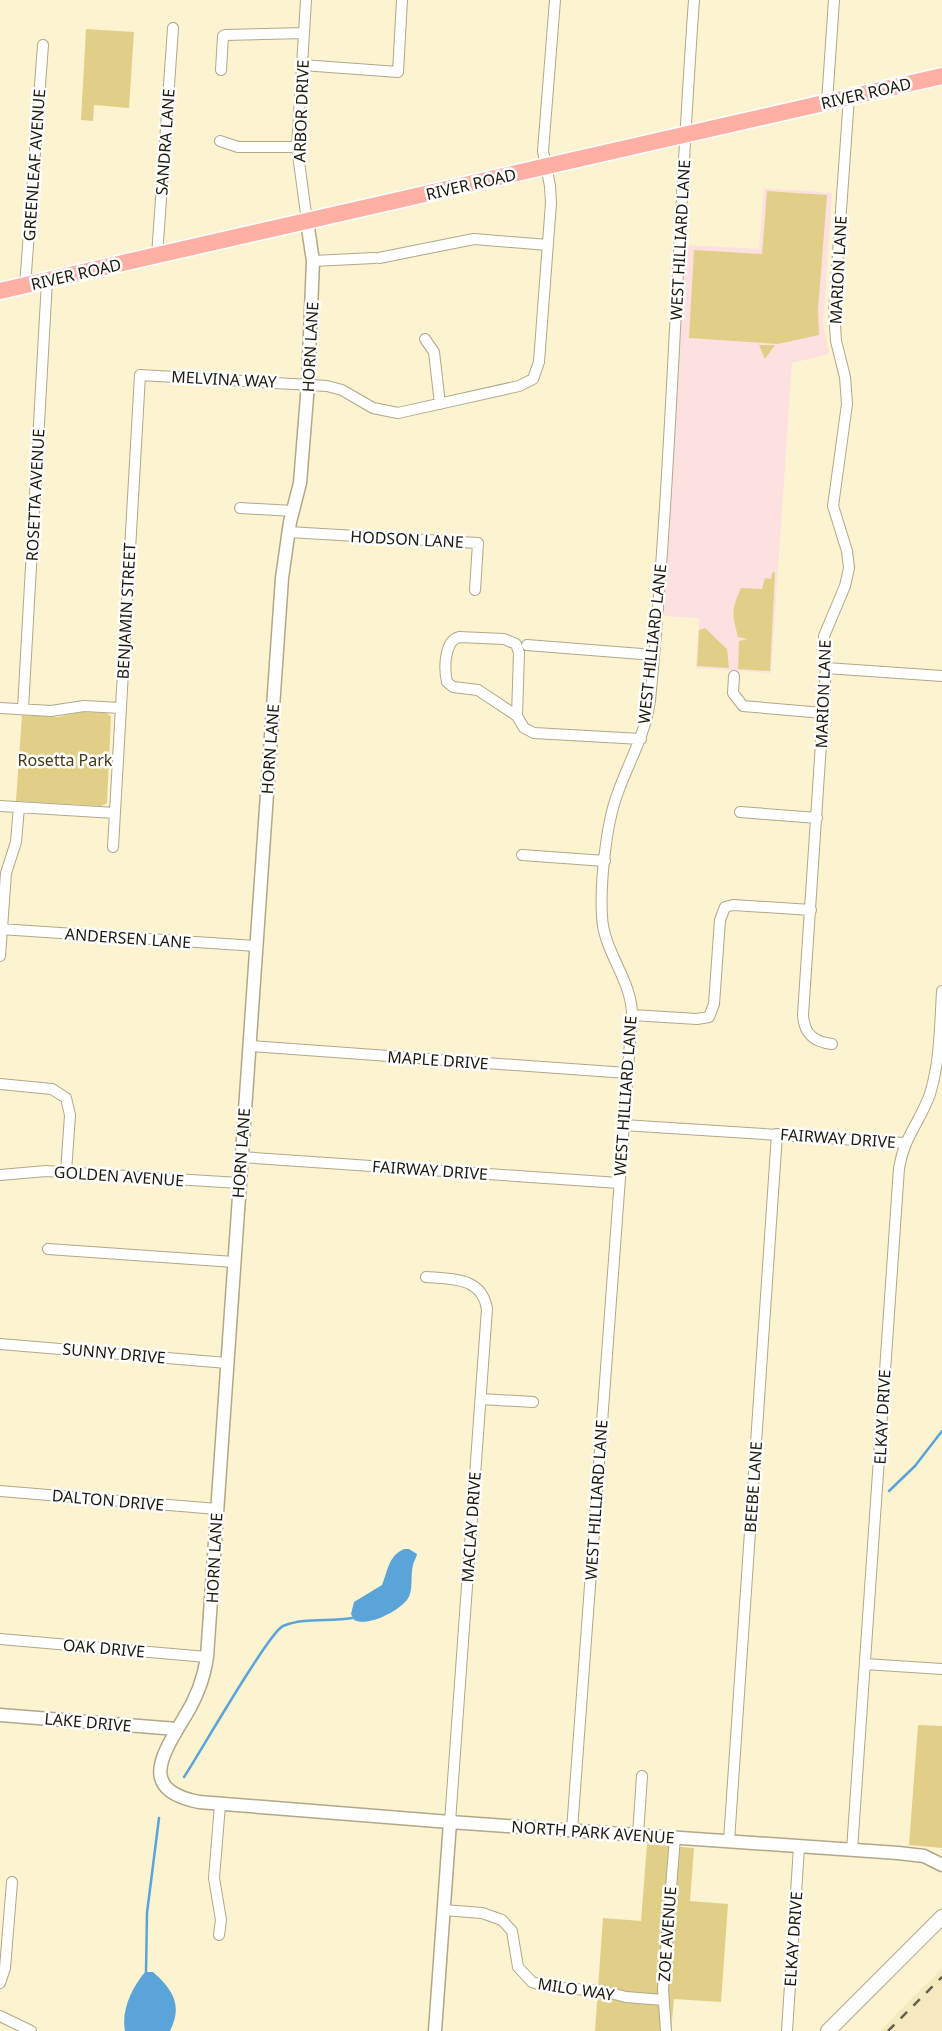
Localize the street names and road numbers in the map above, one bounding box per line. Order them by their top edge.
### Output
street label: ARBOR DRIVE [288,59,314,163]
street label: RIVER ROAD [819,72,913,114]
street label: GREENLEAF AVENUE [18,88,50,242]
street label: SANDRA LANE [150,88,180,196]
street label: WEST HILLIARD LANE [665,159,695,321]
street label: RIVER ROAD [424,163,518,205]
street label: MARION LANE [824,215,852,325]
street label: RIVER ROAD [29,253,123,295]
street label: HORN LANE [297,301,323,393]
street label: MELVINA WAY [171,365,278,393]
street label: ROSETTA AVENUE [21,428,49,562]
street label: HODSON LANE [350,525,464,553]
street label: BENJAMIN STREET [111,542,141,680]
street label: WEST HILLIARD LANE [633,563,671,725]
street label: MARION LANE [810,639,836,749]
street label: HORN LANE [256,703,284,795]
street label: ANDERSEN LANE [64,923,192,953]
street label: WEST HILLIARD LANE [608,1015,642,1177]
street label: MAPLE DRIVE [387,1045,489,1075]
street label: HORN LANE [227,1107,255,1199]
street label: FAIRWAY DRIVE [779,1123,897,1153]
street label: FAIRWAY DRIVE [371,1155,489,1185]
street label: GOLDEN AVENUE [53,1160,185,1192]
street label: SUNNY DRIVE [61,1338,167,1368]
street label: ELKAY DRIVE [869,1369,895,1465]
street label: WEST HILLIARD LANE [579,1419,613,1581]
street label: BEEBE LANE [739,1441,767,1533]
street label: MACLAY DRIVE [456,1471,486,1583]
street label: DALTON DRIVE [51,1484,165,1516]
street label: HORN LANE [201,1512,227,1604]
street label: OAK DRIVE [62,1633,146,1663]
street label: LAKE DRIVE [44,1707,132,1737]
street label: NORTH PARK AVENUE [511,1815,675,1849]
street label: ZOE AVENUE [653,1886,681,1982]
street label: ELKAY DRIVE [779,1891,807,1987]
street label: MILO WAY [536,1972,617,2006]

